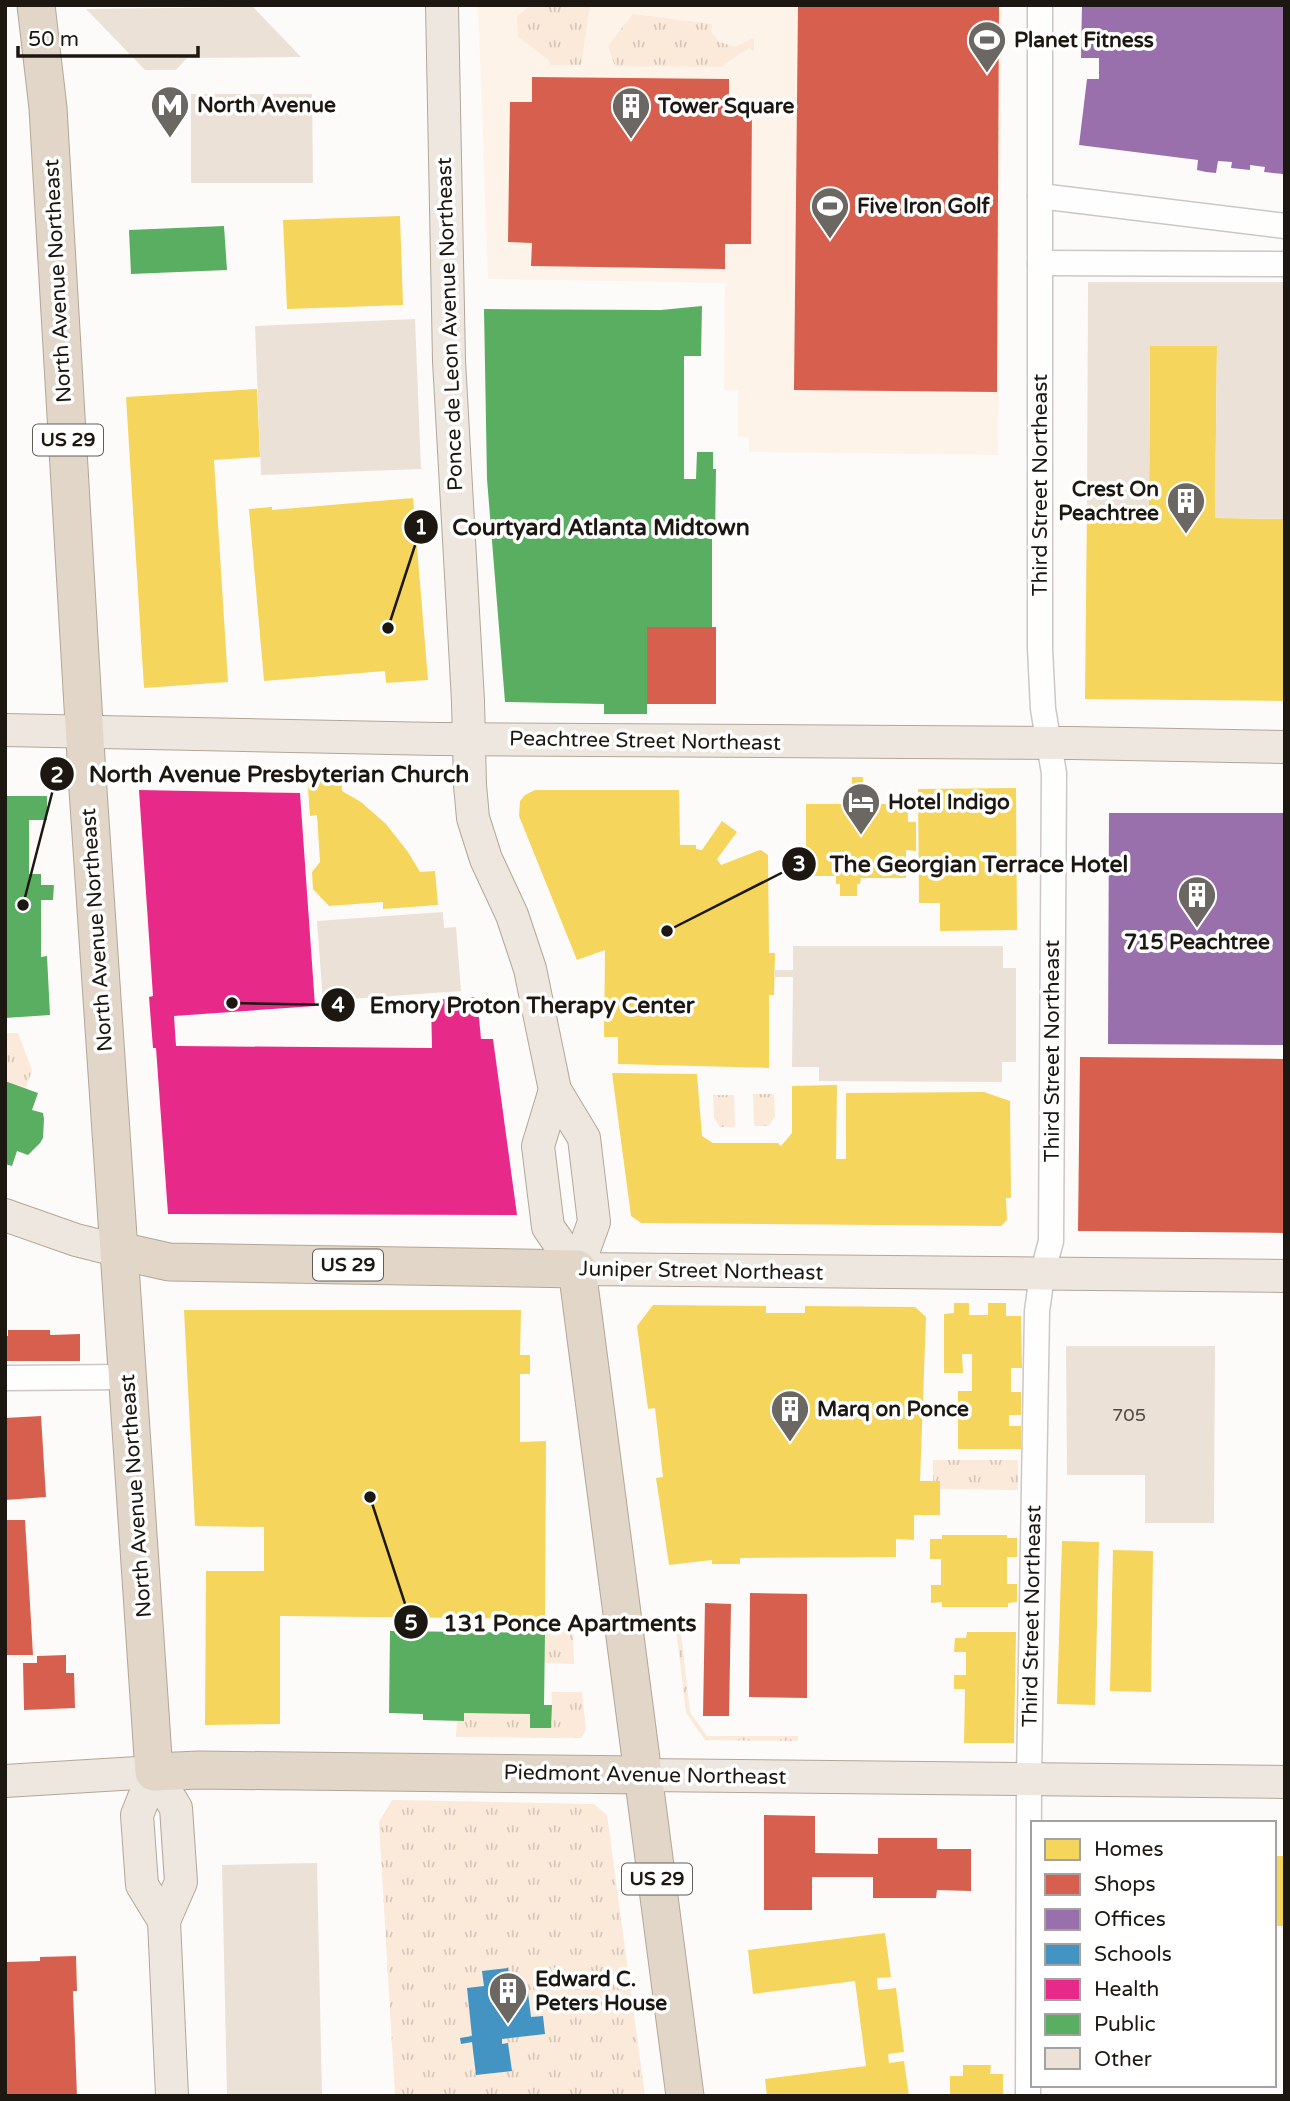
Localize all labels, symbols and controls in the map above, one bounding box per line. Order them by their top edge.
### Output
scale bar [18,14,198,58]
sports icon: Planet Fitness [966,19,1008,74]
text: 50 m [28,27,79,52]
place label: Planet Fitness [1014,28,1154,53]
metro station icon: North Avenue [149,84,191,139]
building icon: Tower Square [610,85,652,140]
place label: North Avenue [197,93,336,118]
place label: Tower Square [657,94,794,119]
street label: Ponce de Leon Avenue Northeast [432,157,468,491]
street label: North Avenue Northeast [39,158,77,404]
sports icon: Five Iron Golf [809,185,851,240]
place label: Five Iron Golf [857,194,991,219]
street label: Third Street Northeast [1028,374,1053,596]
road number: US 29 [33,424,103,456]
place label: Crest On Peachtree [1058,477,1159,526]
building icon: Crest On Peachtree [1165,480,1207,535]
callout: Courtyard Atlanta Midtown [403,505,764,549]
text: Courtyard Atlanta Midtown [452,514,750,542]
text: 1 [414,515,428,540]
street label: Peachtree Street Northeast [509,726,781,756]
callout: North Avenue Presbyterian Church [40,752,484,796]
text: North Avenue Presbyterian Church [89,761,469,789]
text: 2 [50,763,64,788]
hotel icon: Hotel Indigo [840,781,882,836]
place label: Hotel Indigo [888,790,1010,815]
street label: North Avenue Northeast [76,807,118,1053]
callout: The Georgian Terrace Hotel [781,842,1142,886]
text: The Georgian Terrace Hotel [829,851,1128,879]
text: 3 [792,852,806,877]
building icon: 715 Peachtree [1176,874,1218,929]
place label: 715 Peachtree [1124,930,1270,955]
street label: Third Street Northeast [1040,940,1065,1162]
callout: Emory Proton Therapy Center [321,983,709,1027]
text: Emory Proton Therapy Center [369,992,696,1020]
text: 4 [331,993,345,1018]
road number: US 29 [313,1250,383,1280]
street label: Juniper Street Northeast [578,1256,824,1286]
street label: North Avenue Northeast [115,1373,157,1619]
building icon: Marq on Ponce [769,1388,811,1443]
place label: Marq on Ponce [817,1397,969,1422]
house number: 705 [1112,1404,1146,1426]
street label: Third Street Northeast [1018,1505,1046,1727]
callout: 131 Ponce Apartments [394,1600,710,1644]
text: 131 Ponce Apartments [443,1610,697,1638]
text: 5 [404,1611,418,1636]
street label: Piedmont Avenue Northeast [503,1760,787,1790]
legend [1031,1821,1276,2087]
text: Homes [1094,1837,1164,1862]
road number: US 29 [622,1864,692,1895]
text: Shops [1094,1872,1156,1897]
text: Offices [1094,1907,1166,1932]
text: Schools [1094,1942,1172,1967]
place label: Edward C. Peters House [535,1967,667,2016]
building icon: Edward C. Peters House [487,1970,529,2025]
text: Health [1094,1977,1159,2002]
text: Public [1094,2012,1156,2037]
text: Other [1094,2047,1152,2072]

